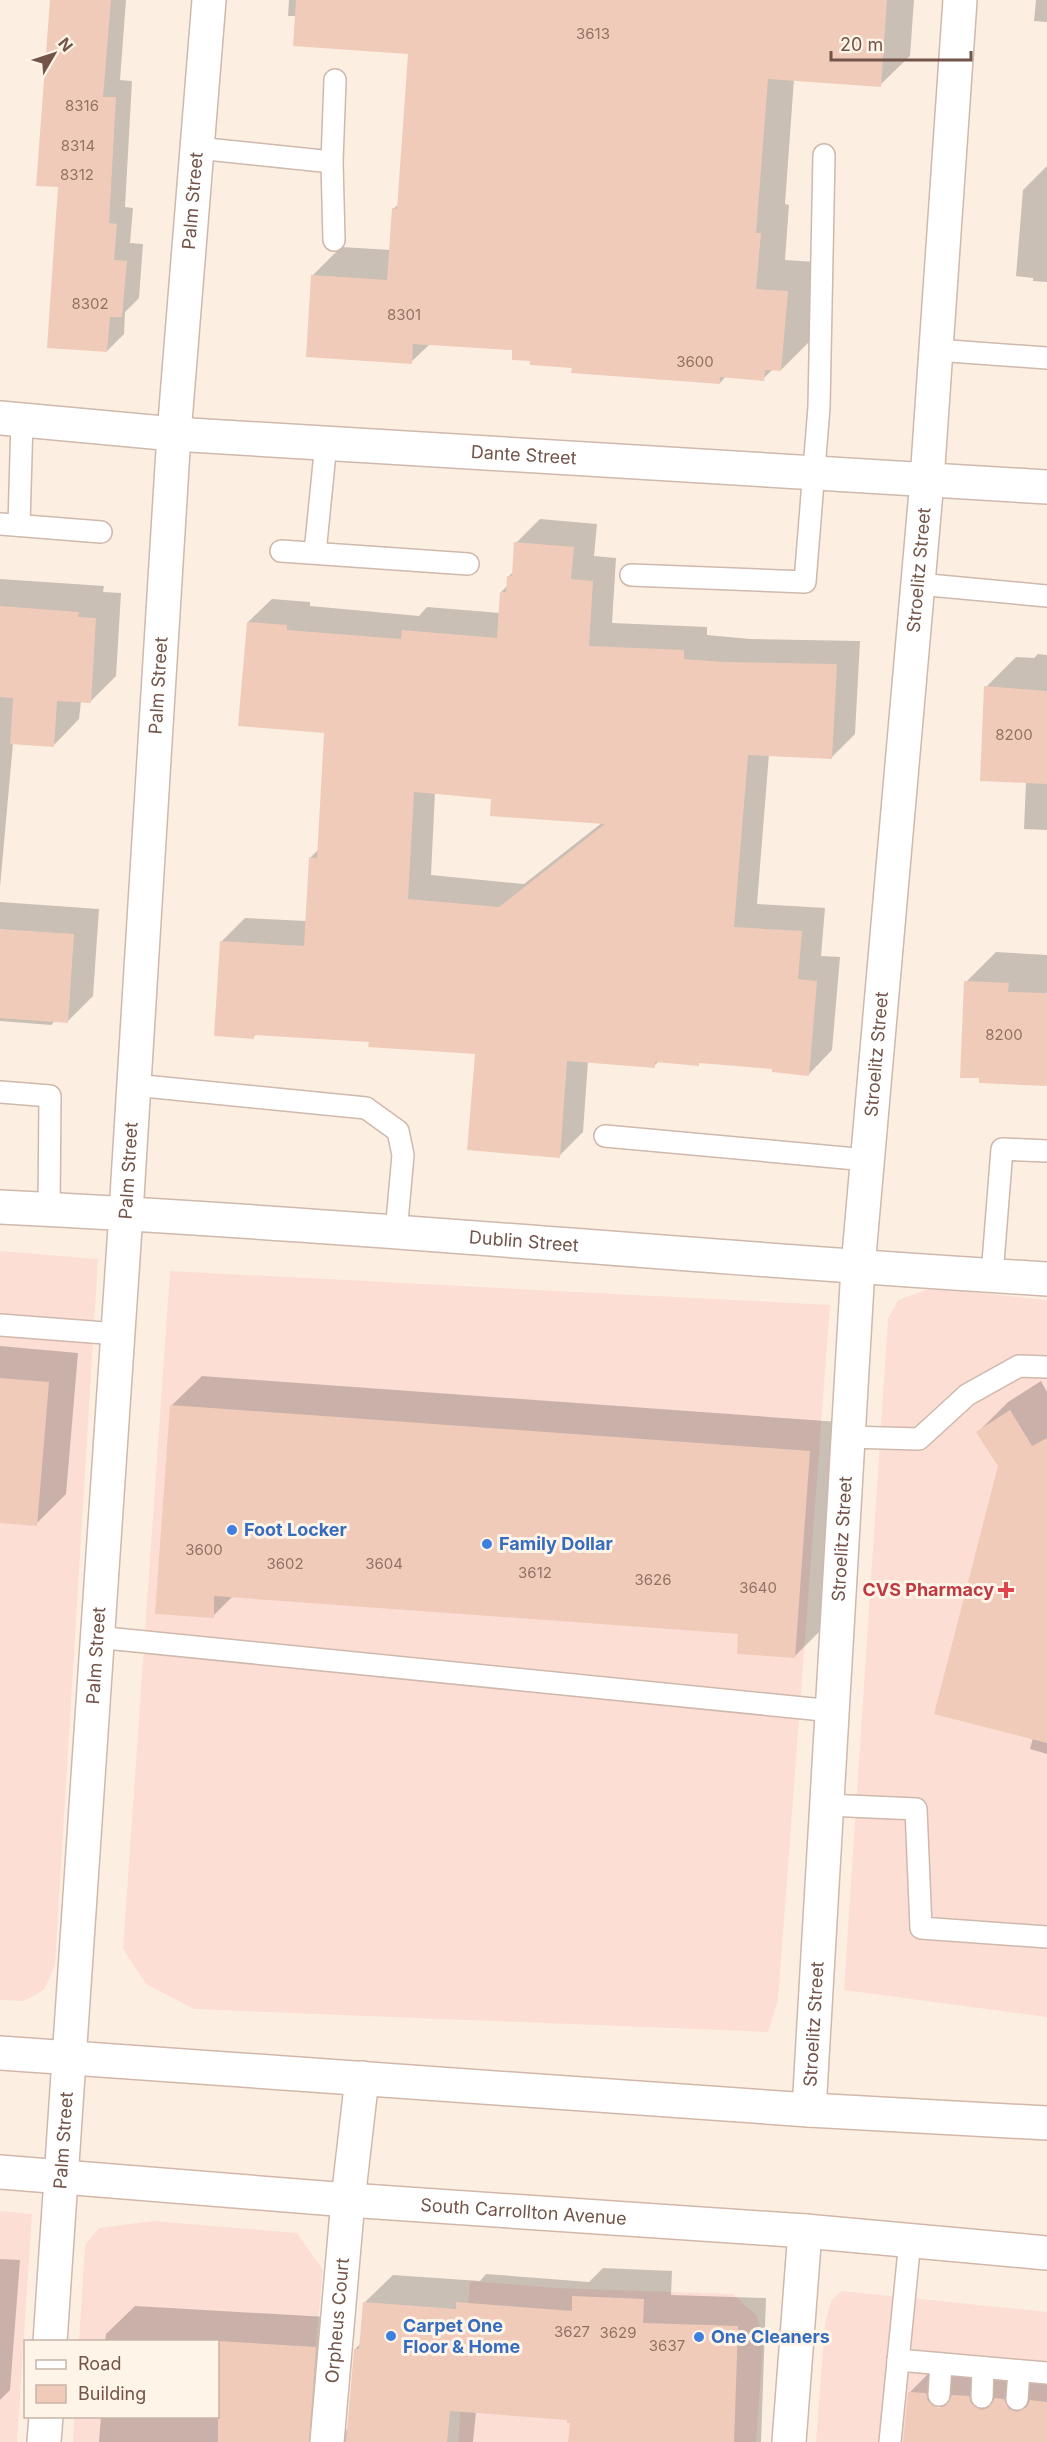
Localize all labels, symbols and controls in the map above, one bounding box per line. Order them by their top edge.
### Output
north arrow [24,24,84,84]
house number: 3613 [576,24,610,43]
scale bar [831,24,970,62]
text: N [54,34,77,56]
text: 20 m [840,34,883,55]
house number: 8316 [65,96,99,115]
house number: 8314 [61,136,95,155]
street label: Palm Street [178,151,207,250]
house number: 8312 [60,165,94,184]
house number: 8302 [71,294,109,313]
house number: 8301 [387,305,421,324]
house number: 3600 [676,352,714,371]
street label: Dante Street [470,441,577,468]
street label: Stroelitz Street [903,506,935,634]
street label: Palm Street [145,636,171,735]
house number: 8200 [995,725,1033,744]
street label: Stroelitz Street [860,991,892,1118]
house number: 8200 [985,1025,1023,1044]
street label: Palm Street [115,1121,142,1220]
street label: Dublin Street [468,1226,580,1256]
street label: Stroelitz Street [828,1475,856,1602]
place label: Foot Locker [244,1519,347,1540]
marker: Foot Locker [225,1523,239,1537]
place label: Family Dollar [499,1533,613,1554]
marker: Family Dollar [480,1537,494,1551]
house number: 3600 [185,1540,223,1559]
house number: 3602 [266,1554,304,1573]
house number: 3604 [365,1554,403,1573]
house number: 3612 [518,1563,552,1582]
house number: 3626 [634,1570,672,1589]
house number: 3640 [739,1578,777,1597]
place label: CVS Pharmacy [862,1579,994,1600]
marker: CVS Pharmacy [999,1583,1013,1597]
street label: Palm Street [82,1606,109,1705]
street label: Stroelitz Street [799,1961,828,2087]
street label: Palm Street [49,2091,77,2190]
street label: South Carrollton Avenue [420,2194,627,2229]
street label: Orpheus Court [321,2257,353,2384]
place label: Carpet One Floor & Home [403,2315,520,2357]
house number: 3627 [554,2322,590,2341]
house number: 3629 [599,2323,637,2342]
place label: One Cleaners [711,2326,830,2347]
marker: Carpet One Floor & Home [384,2329,398,2343]
marker: One Cleaners [692,2330,706,2344]
house number: 3637 [649,2336,685,2355]
legend [24,2340,219,2418]
text: Road [78,2353,121,2374]
text: Building [78,2383,146,2404]

